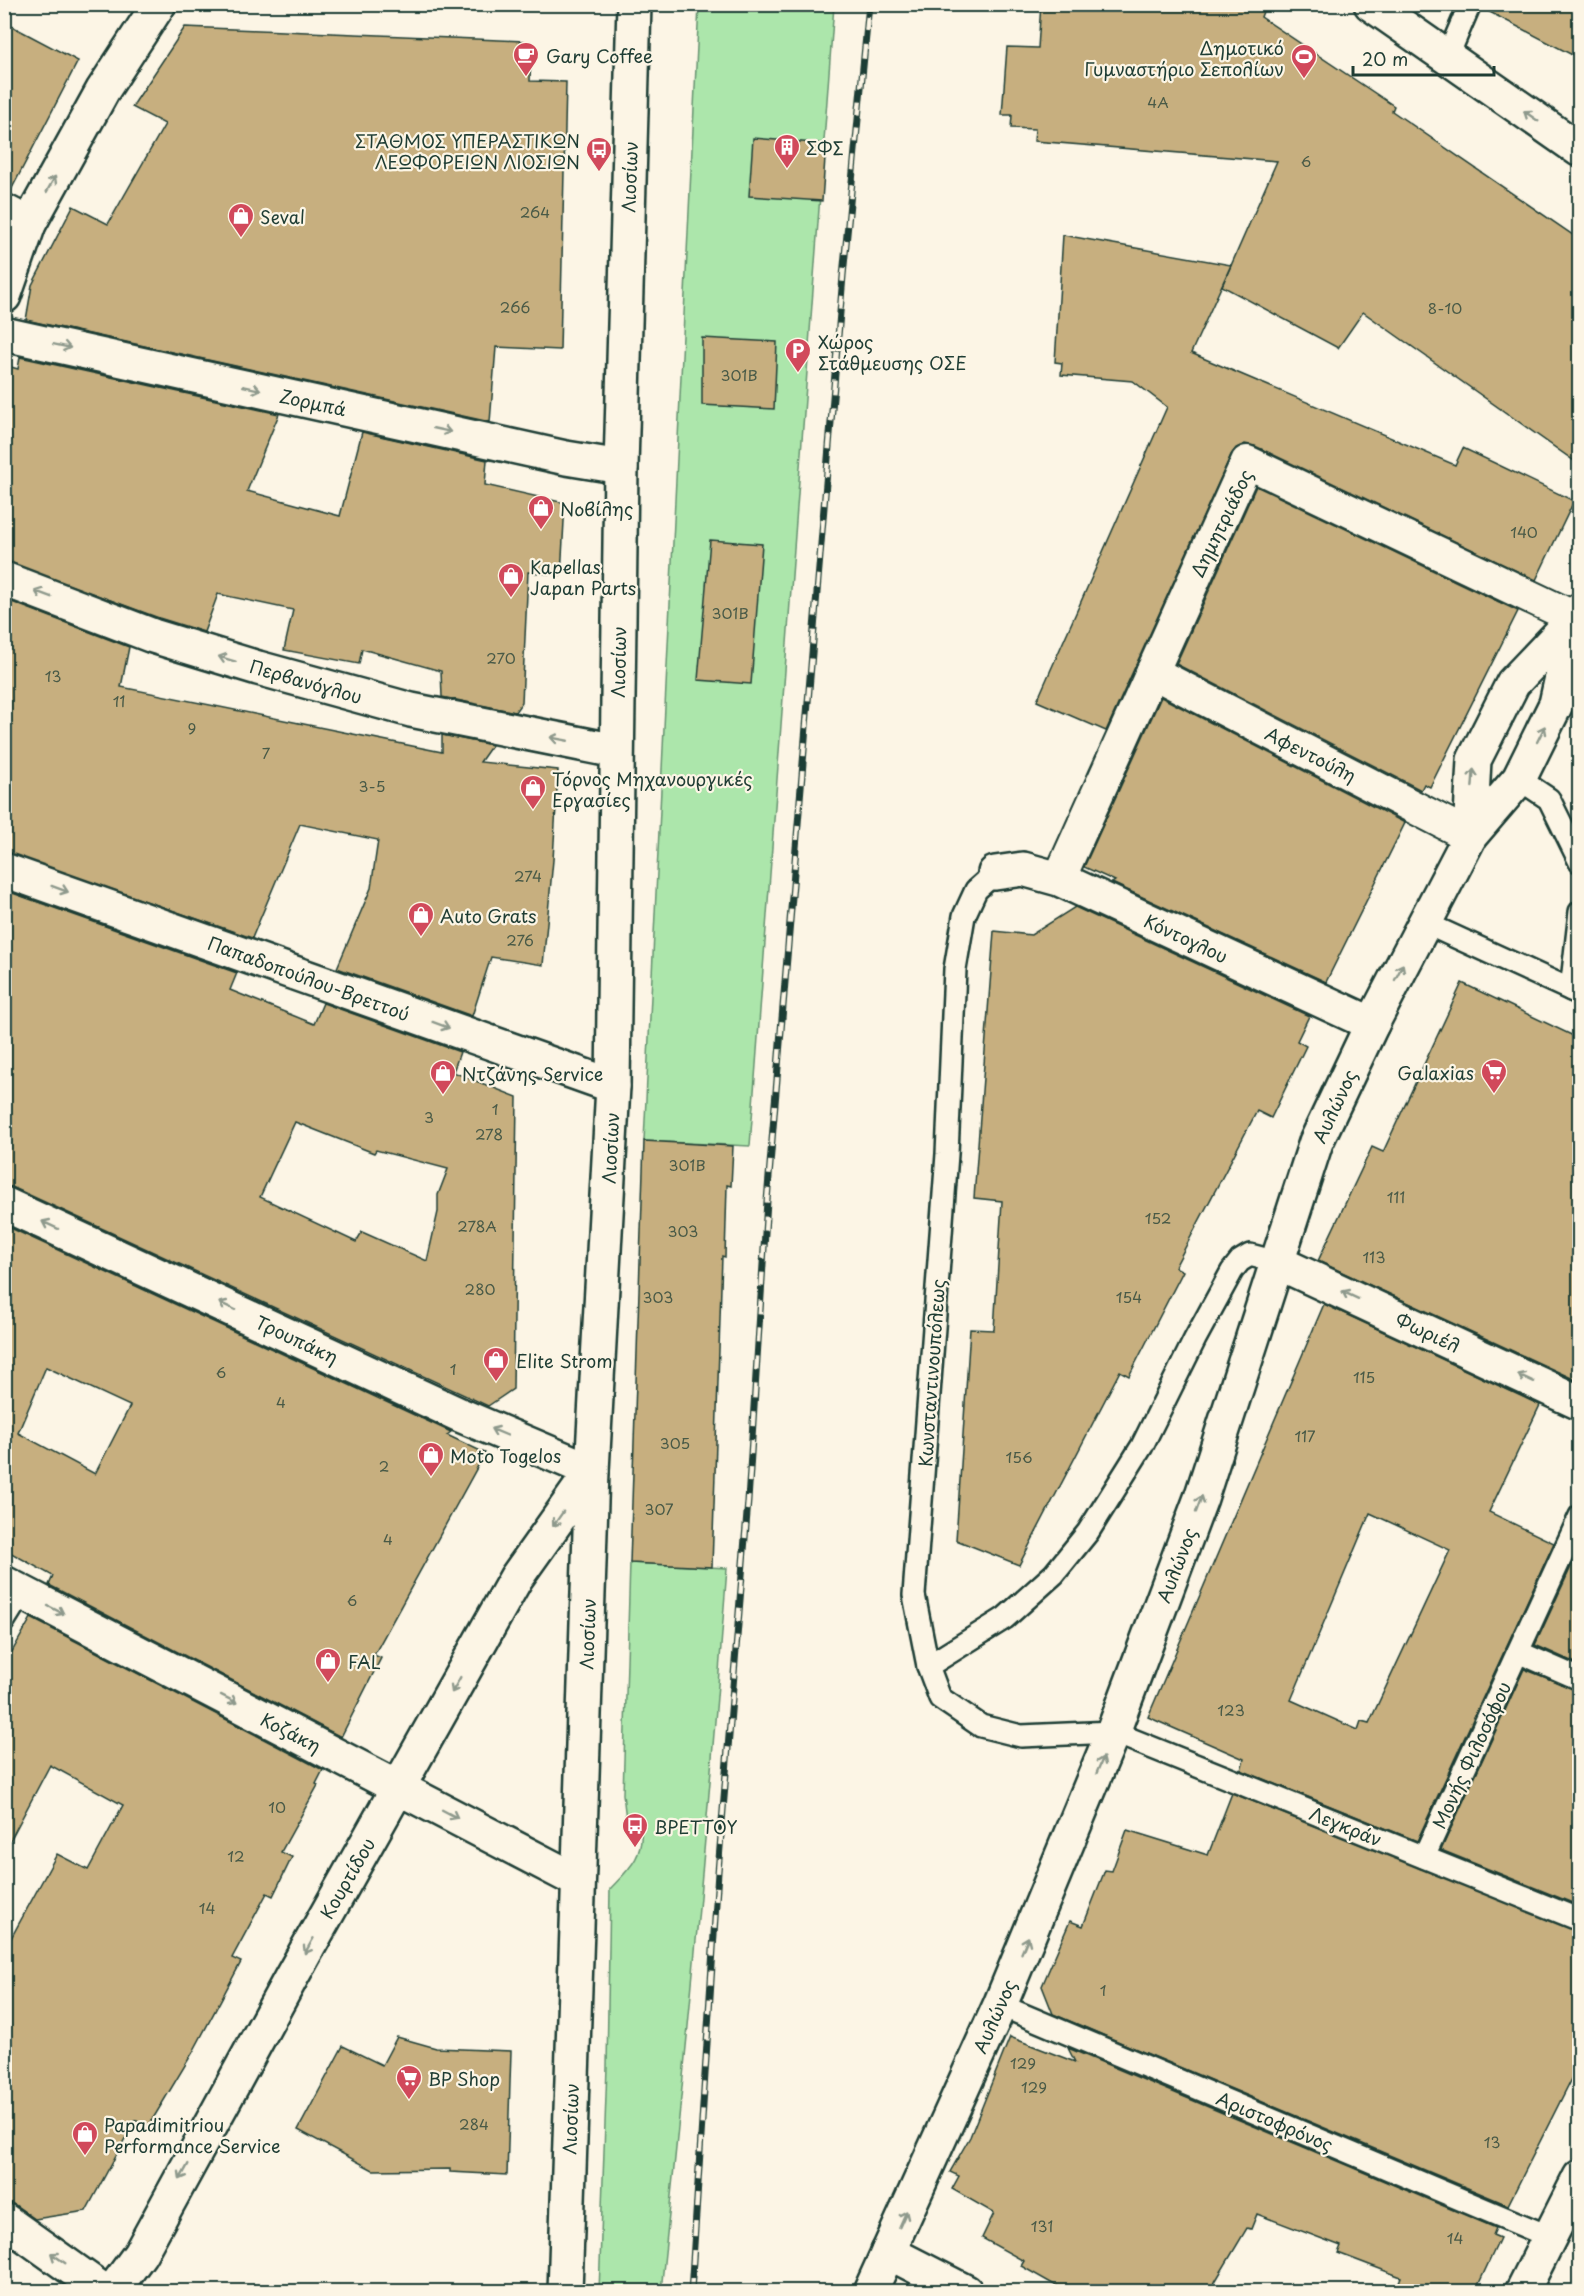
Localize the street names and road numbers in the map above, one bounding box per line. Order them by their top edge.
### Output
street label: Λιοσίων [614,141,644,213]
street label: Ζορμπά [277,382,349,422]
street label: Δημητριάδος [1183,465,1259,581]
street label: Λιοσίων [604,626,632,698]
street label: Περβανόγλου [247,652,365,710]
street label: Αφεντούλη [1261,720,1361,788]
street label: Κόντογλου [1140,907,1232,969]
street label: Παπαδοπούλου-Βρεττού [204,929,414,1027]
street label: Αυλώνος [1305,1065,1363,1147]
street label: Λιοσίων [595,1112,625,1184]
street label: Κωνσταντινουπόλεως [911,1278,951,1468]
street label: Φωριέλ [1391,1305,1465,1359]
street label: Τρουπάκη [251,1308,343,1370]
street label: Αυλώνος [1149,1524,1203,1606]
street label: Λιοσίων [572,1598,602,1670]
street label: Μονής Φιλοσόφου [1425,1677,1517,1833]
street label: Κοζάκη [256,1705,326,1759]
street label: Λεγκράν [1306,1799,1386,1853]
street label: Κουρτίδου [313,1832,381,1924]
street label: Αυλώνος [966,1975,1022,2057]
street label: Λιοσίων [555,2083,585,2155]
street label: Αριστοφρόνος [1213,2084,1337,2158]

